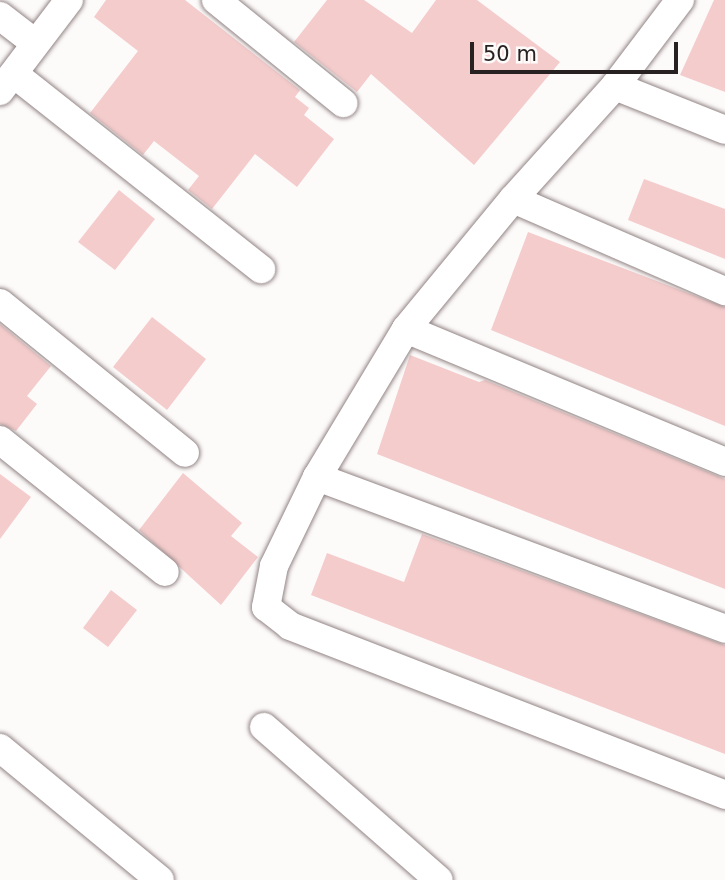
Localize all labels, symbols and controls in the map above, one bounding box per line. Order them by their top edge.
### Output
scale bar [473,28,681,72]
text: 50 m [483,42,537,66]

